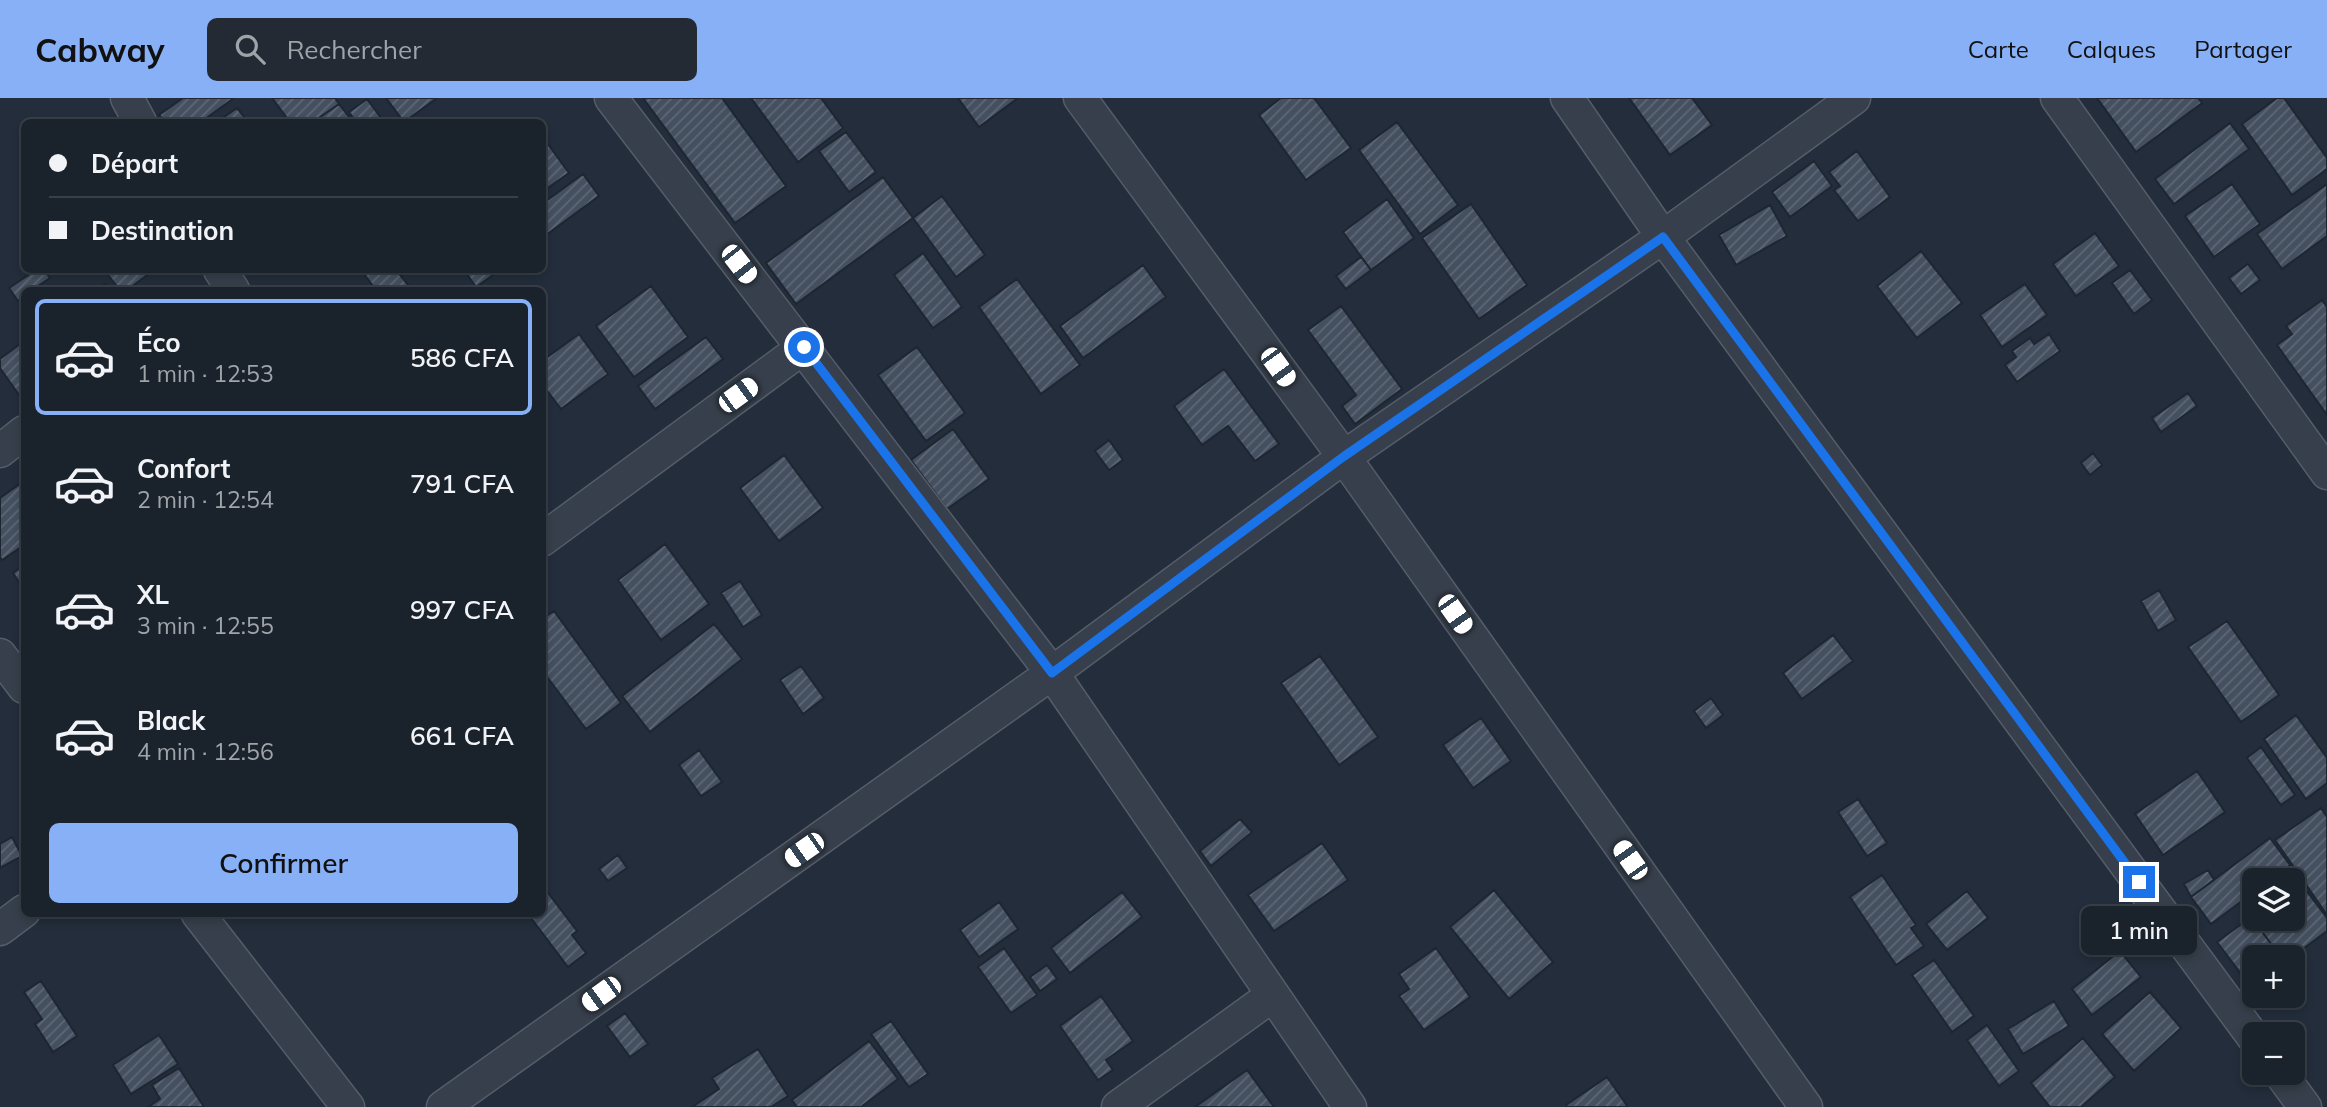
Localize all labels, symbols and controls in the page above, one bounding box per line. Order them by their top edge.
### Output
search box [207,18,697,81]
text: Cabway [35,29,165,70]
icon: search [231,30,269,68]
text: Rechercher [287,33,422,66]
text: Carte [1968,34,2029,64]
text: Calques [2067,34,2156,64]
text: Partager [2194,34,2292,64]
text: Départ [91,147,178,180]
text: Destination [91,214,234,247]
car [718,241,761,287]
icon: car [53,326,116,389]
text: Éco [137,326,181,359]
route start [788,331,820,363]
text: 586 CFA [410,341,514,374]
car [1258,344,1299,390]
text: 1 min · 12:53 [137,359,274,388]
car [715,374,762,416]
icon: car [53,452,116,515]
text: Confort [137,452,230,485]
text: 791 CFA [410,467,514,500]
text: 2 min · 12:54 [137,485,274,514]
icon: car [53,578,116,641]
text: XL [137,578,169,611]
car [1435,591,1476,637]
text: 997 CFA [410,593,514,626]
text: 3 min · 12:55 [137,611,274,640]
icon: car [53,704,116,767]
text: Black [137,704,205,737]
text: 661 CFA [410,719,514,752]
text: 4 min · 12:56 [137,737,274,766]
button: Confirmer [49,823,518,903]
car [781,829,828,871]
car [1610,837,1651,883]
route end [2123,866,2155,898]
map controls [2242,868,2305,1085]
button: layers [2242,868,2305,931]
callout: 1 min [2081,906,2197,956]
text: 1 min [2109,916,2169,945]
button: + [2242,945,2305,1008]
car [578,973,625,1015]
button: − [2242,1022,2305,1085]

